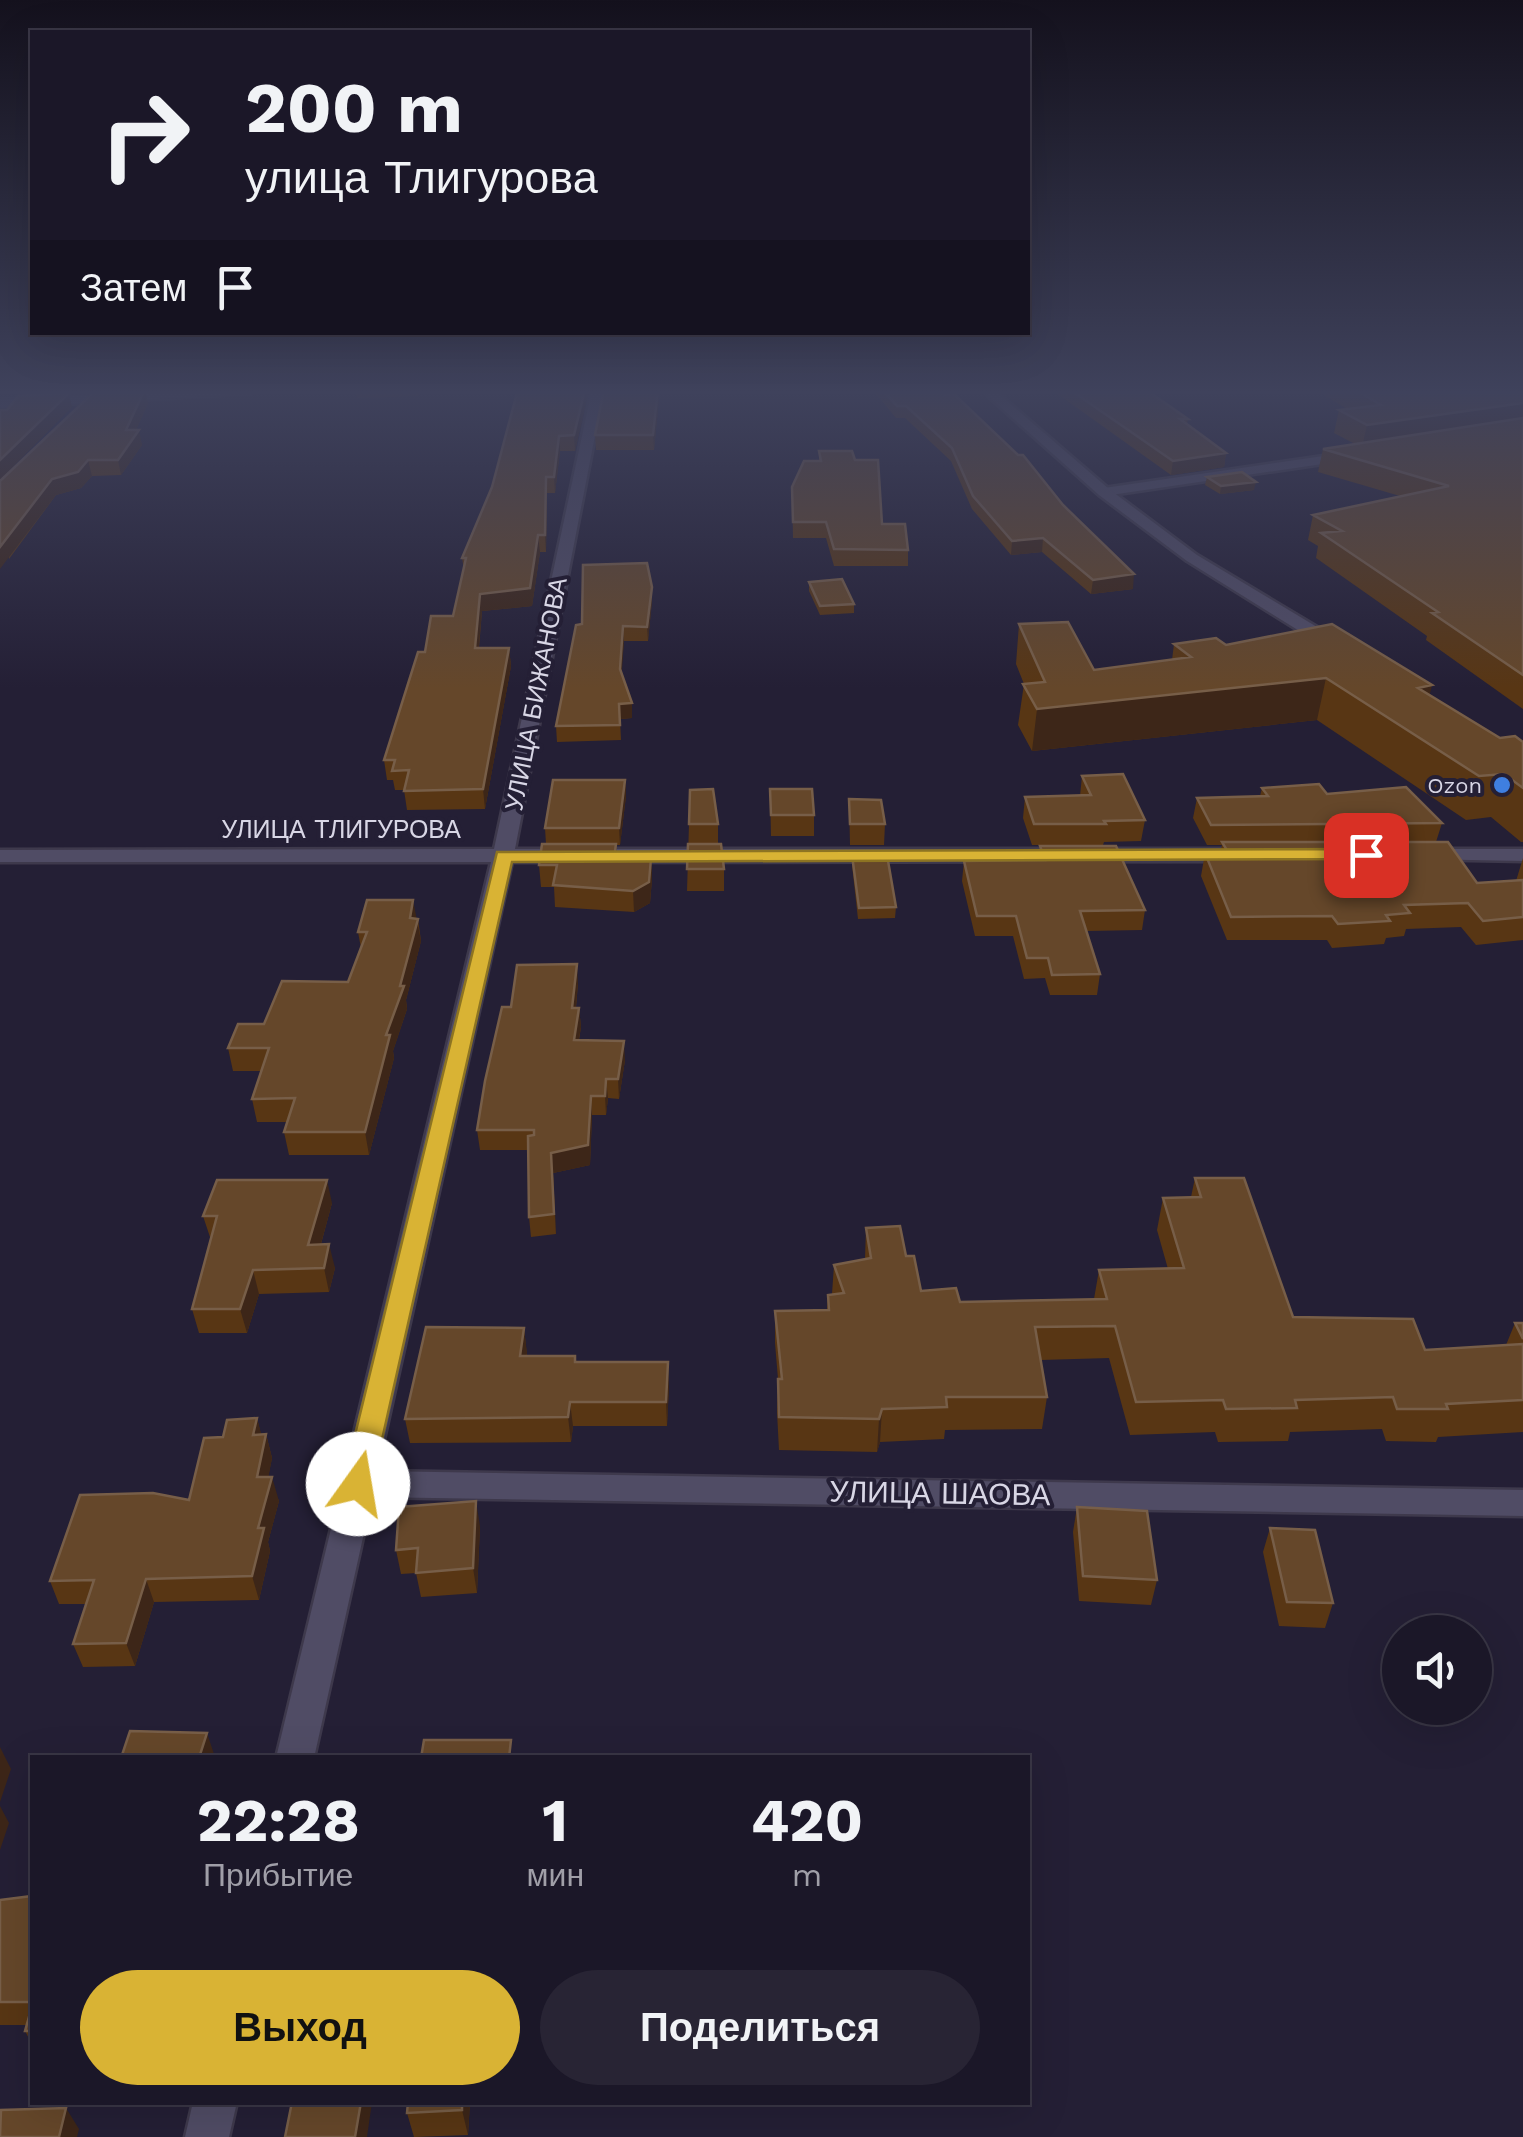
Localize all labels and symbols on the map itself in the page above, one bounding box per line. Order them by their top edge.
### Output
street label: УЛИЦА БИЖАНОВА [499,574,573,813]
place label: Ozon [1427,773,1482,798]
marker: Ozon [1491,774,1513,796]
pin [1324,813,1409,898]
street label: УЛИЦА ТЛИГУРОВА [221,815,461,844]
position arrow [306,1432,410,1536]
street label: УЛИЦА ШАОВА [829,1474,1051,1512]

